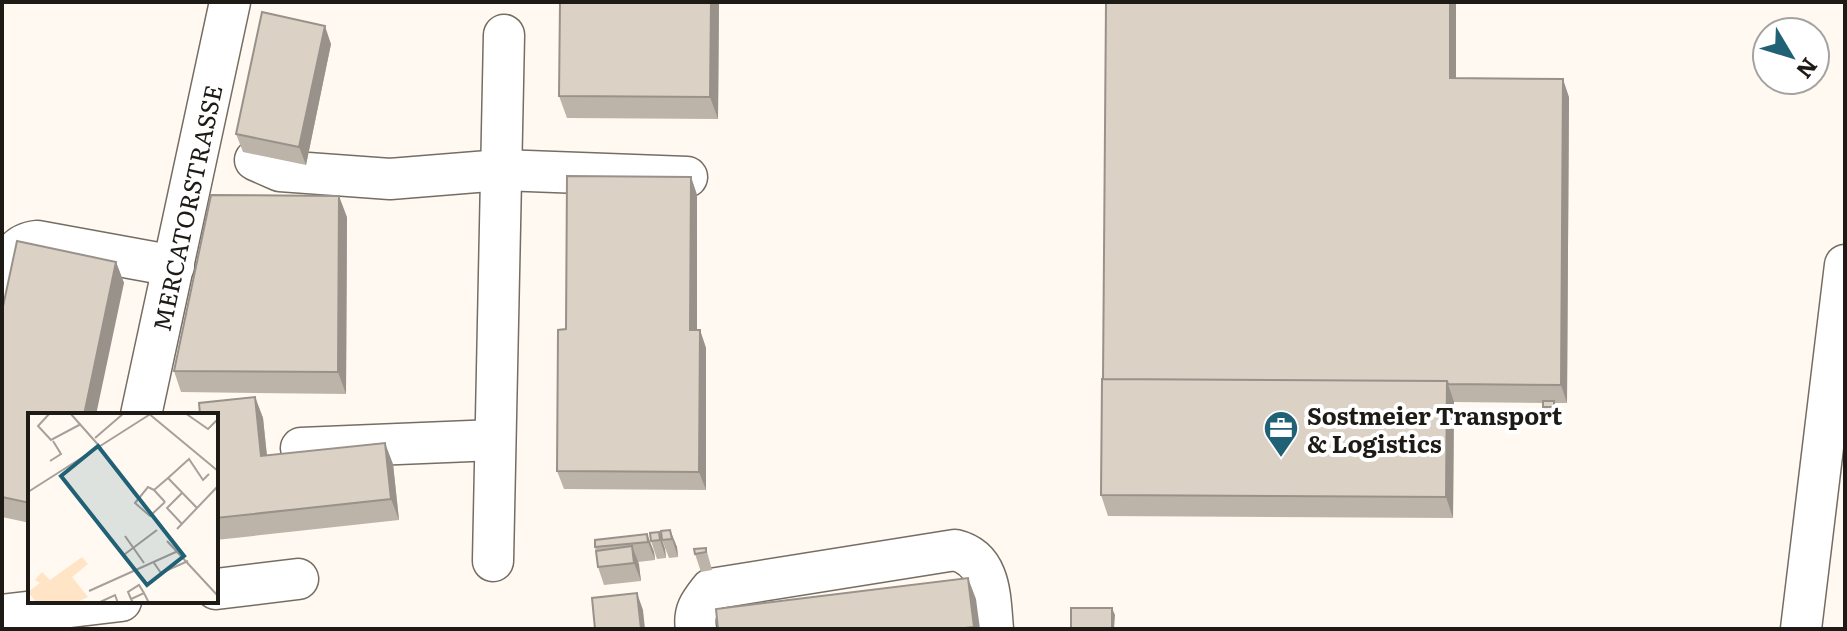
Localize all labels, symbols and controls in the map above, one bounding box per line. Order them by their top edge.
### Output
north arrow [1751,16,1831,96]
text: N [1789,52,1827,87]
street label: MERCATORSTRASSE [142,81,229,334]
place label: Sostmeier Transport & Logistics [1307,397,1563,460]
office icon: Sostmeier Transport & Logistics [1262,409,1300,459]
inset map [28,413,218,603]

